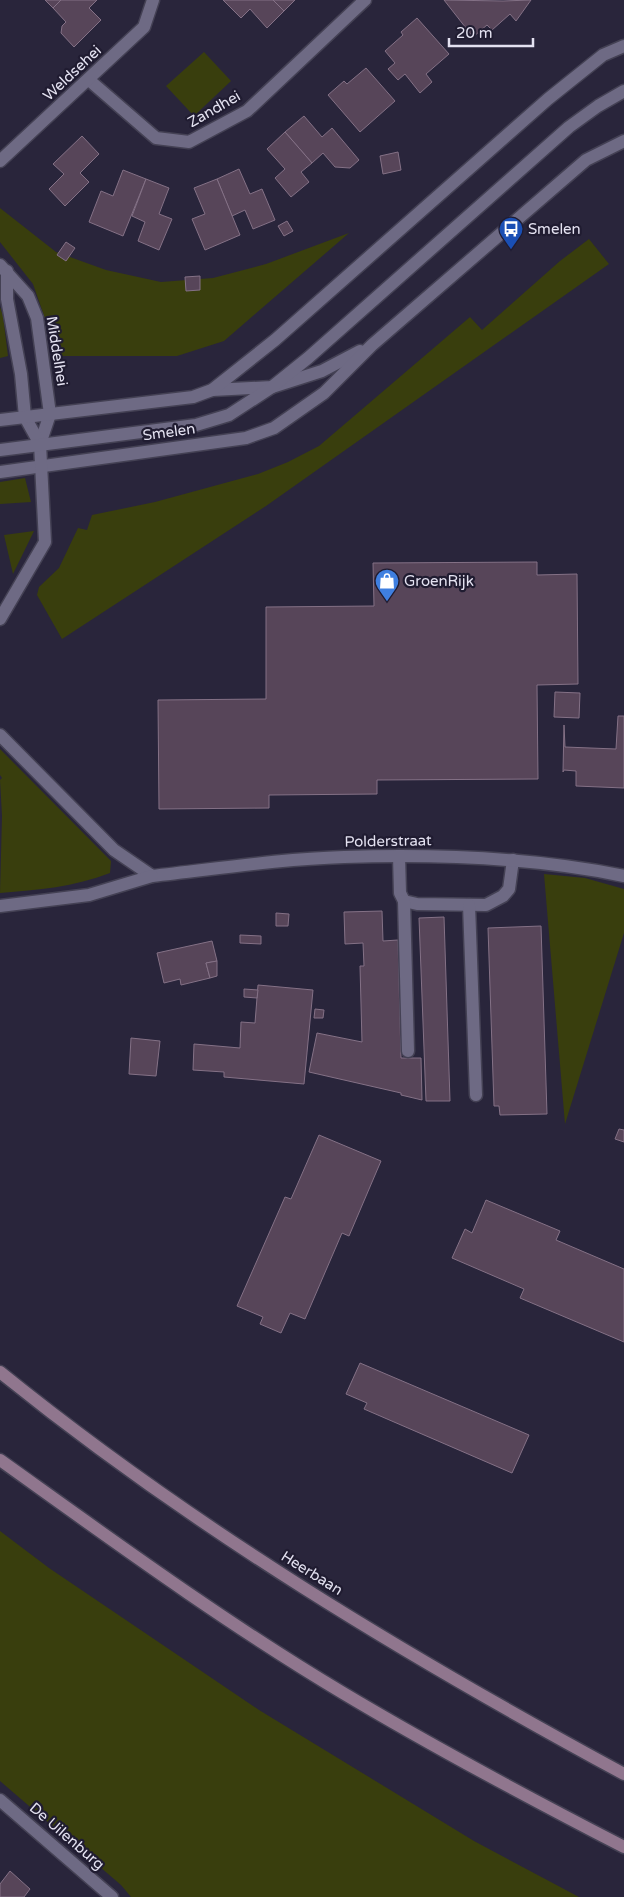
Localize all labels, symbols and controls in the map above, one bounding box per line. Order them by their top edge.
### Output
scale bar [449,15,533,47]
text: 20 m [456,24,493,42]
street label: Weldsehei [39,41,105,105]
street label: Zandhei [184,87,244,131]
bus stop icon: Smelen [498,216,524,250]
place label: Smelen [528,220,581,238]
street label: Middelhei [43,315,71,387]
street label: Smelen [142,419,196,445]
shop icon: GroenRijk [374,568,400,602]
place label: GroenRijk [404,572,474,590]
street label: Polderstraat [344,831,432,851]
street label: Heerbaan [278,1547,346,1599]
street label: De Uilenburg [26,1799,108,1873]

